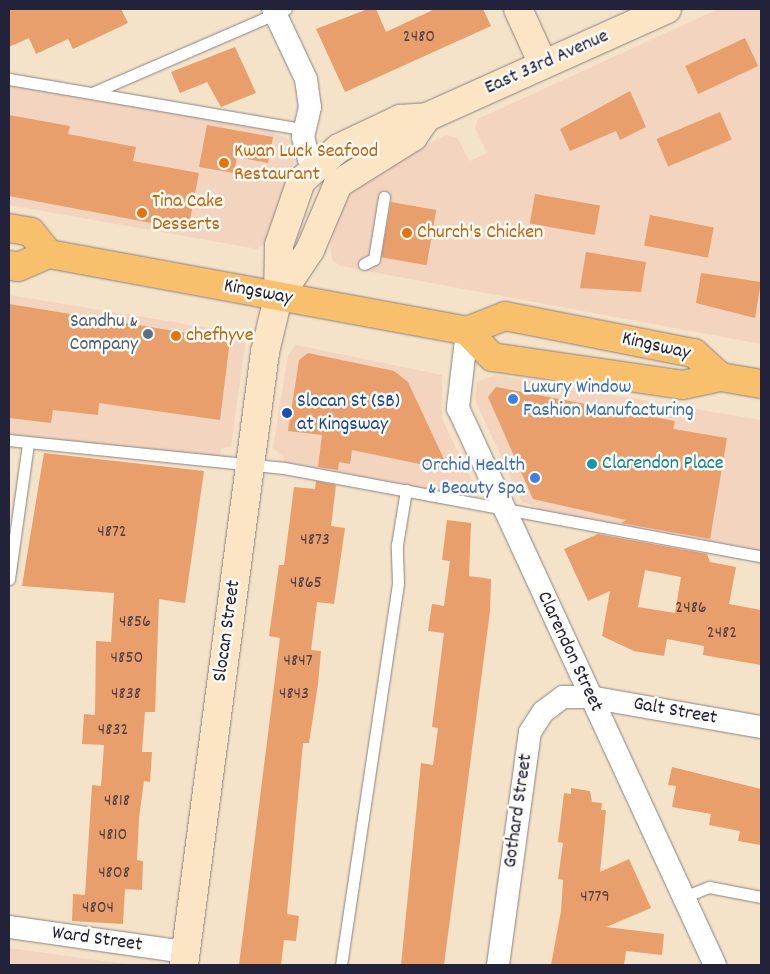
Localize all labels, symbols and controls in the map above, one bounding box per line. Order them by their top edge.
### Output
street label: East 33rd Avenue [482,25,612,101]
house number: 2480 [403,27,435,49]
place label: Kwan Luck Seafood Restaurant [234,140,378,187]
marker: Kwan Luck Seafood Restaurant [218,157,230,169]
place label: Tina Cake Desserts [152,190,223,237]
marker: Tina Cake Desserts [136,207,148,219]
place label: Church's Chicken [417,221,543,245]
marker: Church's Chicken [401,227,413,239]
street label: Kingsway [222,275,294,311]
place label: Sandhu & Company [70,310,138,357]
place label: chefhyve [186,324,253,348]
street label: Kingsway [619,327,693,367]
marker: Sandhu & Company [142,328,154,340]
marker: chefhyve [170,330,182,342]
place label: Luxury Window Fashion Manufacturing [523,376,694,423]
place label: Slocan St (SB) at Kingsway [297,390,400,437]
marker: Luxury Window Fashion Manufacturing [507,393,519,405]
marker: Slocan St (SB) at Kingsway [281,407,293,419]
place label: Clarendon Place [602,452,724,476]
place label: Orchid Health & Beauty Spa [422,454,525,501]
marker: Clarendon Place [586,458,598,470]
marker: Orchid Health & Beauty Spa [529,472,541,484]
house number: 4872 [97,522,127,544]
house number: 4873 [300,530,330,552]
house number: 4865 [290,573,322,595]
street label: Slocan Street [209,579,247,683]
street label: Clarendon Street [531,588,607,716]
house number: 2486 [675,598,707,620]
house number: 4856 [119,612,151,634]
house number: 2482 [707,623,737,645]
house number: 4850 [111,648,143,670]
house number: 4847 [283,651,313,673]
house number: 4838 [111,684,141,706]
house number: 4843 [279,684,309,706]
street label: Galt Street [631,693,719,731]
house number: 4832 [98,720,128,742]
street label: Gothard Street [499,752,539,870]
house number: 4818 [104,791,130,813]
house number: 4810 [99,825,127,847]
house number: 4808 [98,863,130,885]
house number: 4779 [580,887,610,909]
house number: 4804 [82,898,114,920]
street label: Ward Street [50,922,144,958]

